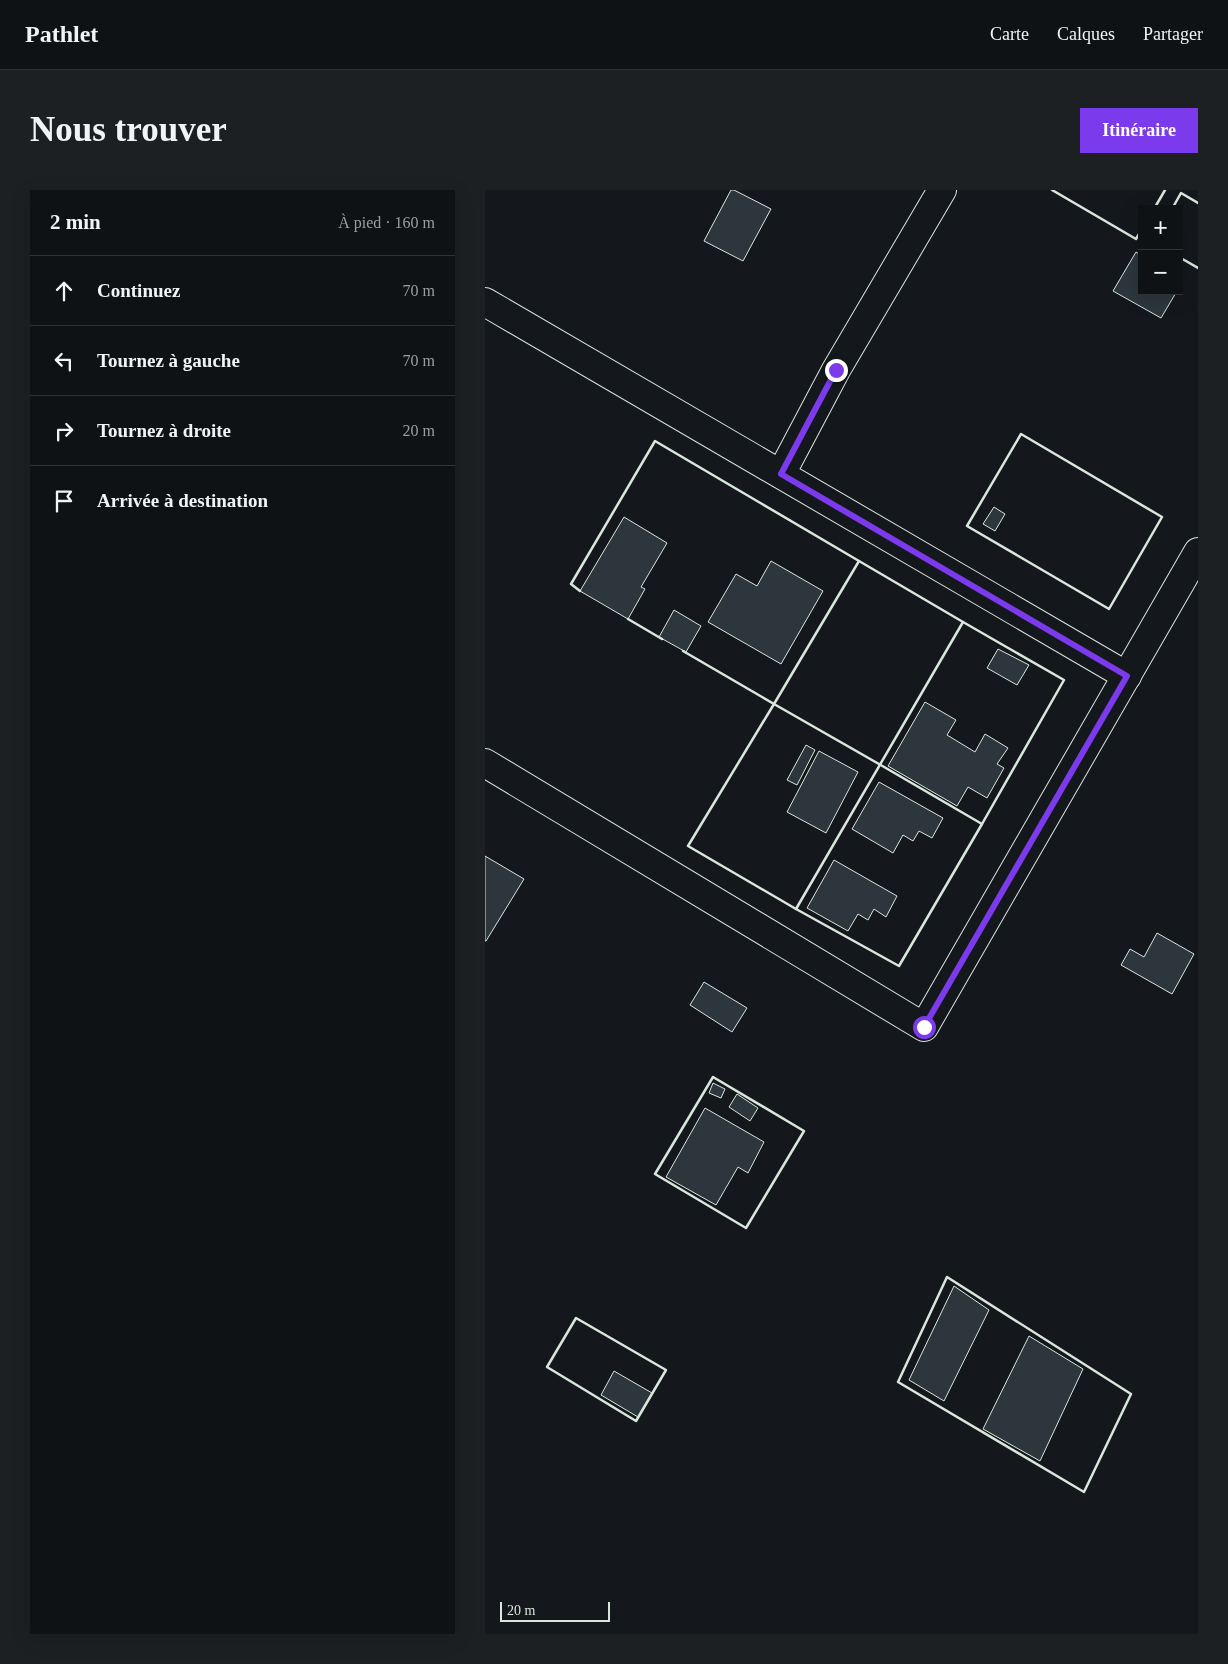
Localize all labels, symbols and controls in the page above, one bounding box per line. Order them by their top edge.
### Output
text: Pathlet [25,21,98,47]
text: Carte [990,24,1029,44]
text: Calques [1057,24,1115,44]
text: Partager [1143,24,1203,44]
button: Itinéraire [1080,108,1198,153]
text: Nous trouver [30,110,227,149]
map controls [1138,205,1183,295]
button: + [1138,205,1183,250]
text: 2 min [50,210,101,234]
text: À pied · 160 m [338,214,435,231]
button: − [1138,250,1183,295]
icon: ahead [50,277,78,305]
text: Continuez [97,280,180,301]
text: 70 m [403,282,435,299]
icon: left [50,347,78,375]
text: Tournez à gauche [97,350,240,371]
text: 70 m [403,352,435,369]
route end [825,359,848,382]
icon: right [50,417,78,445]
text: Tournez à droite [97,420,231,441]
text: 20 m [403,422,435,439]
icon: arrive [50,487,78,515]
text: Arrivée à destination [97,490,268,511]
route start [913,1016,936,1039]
scale bar [500,1599,610,1622]
text: 20 m [507,1603,535,1618]

